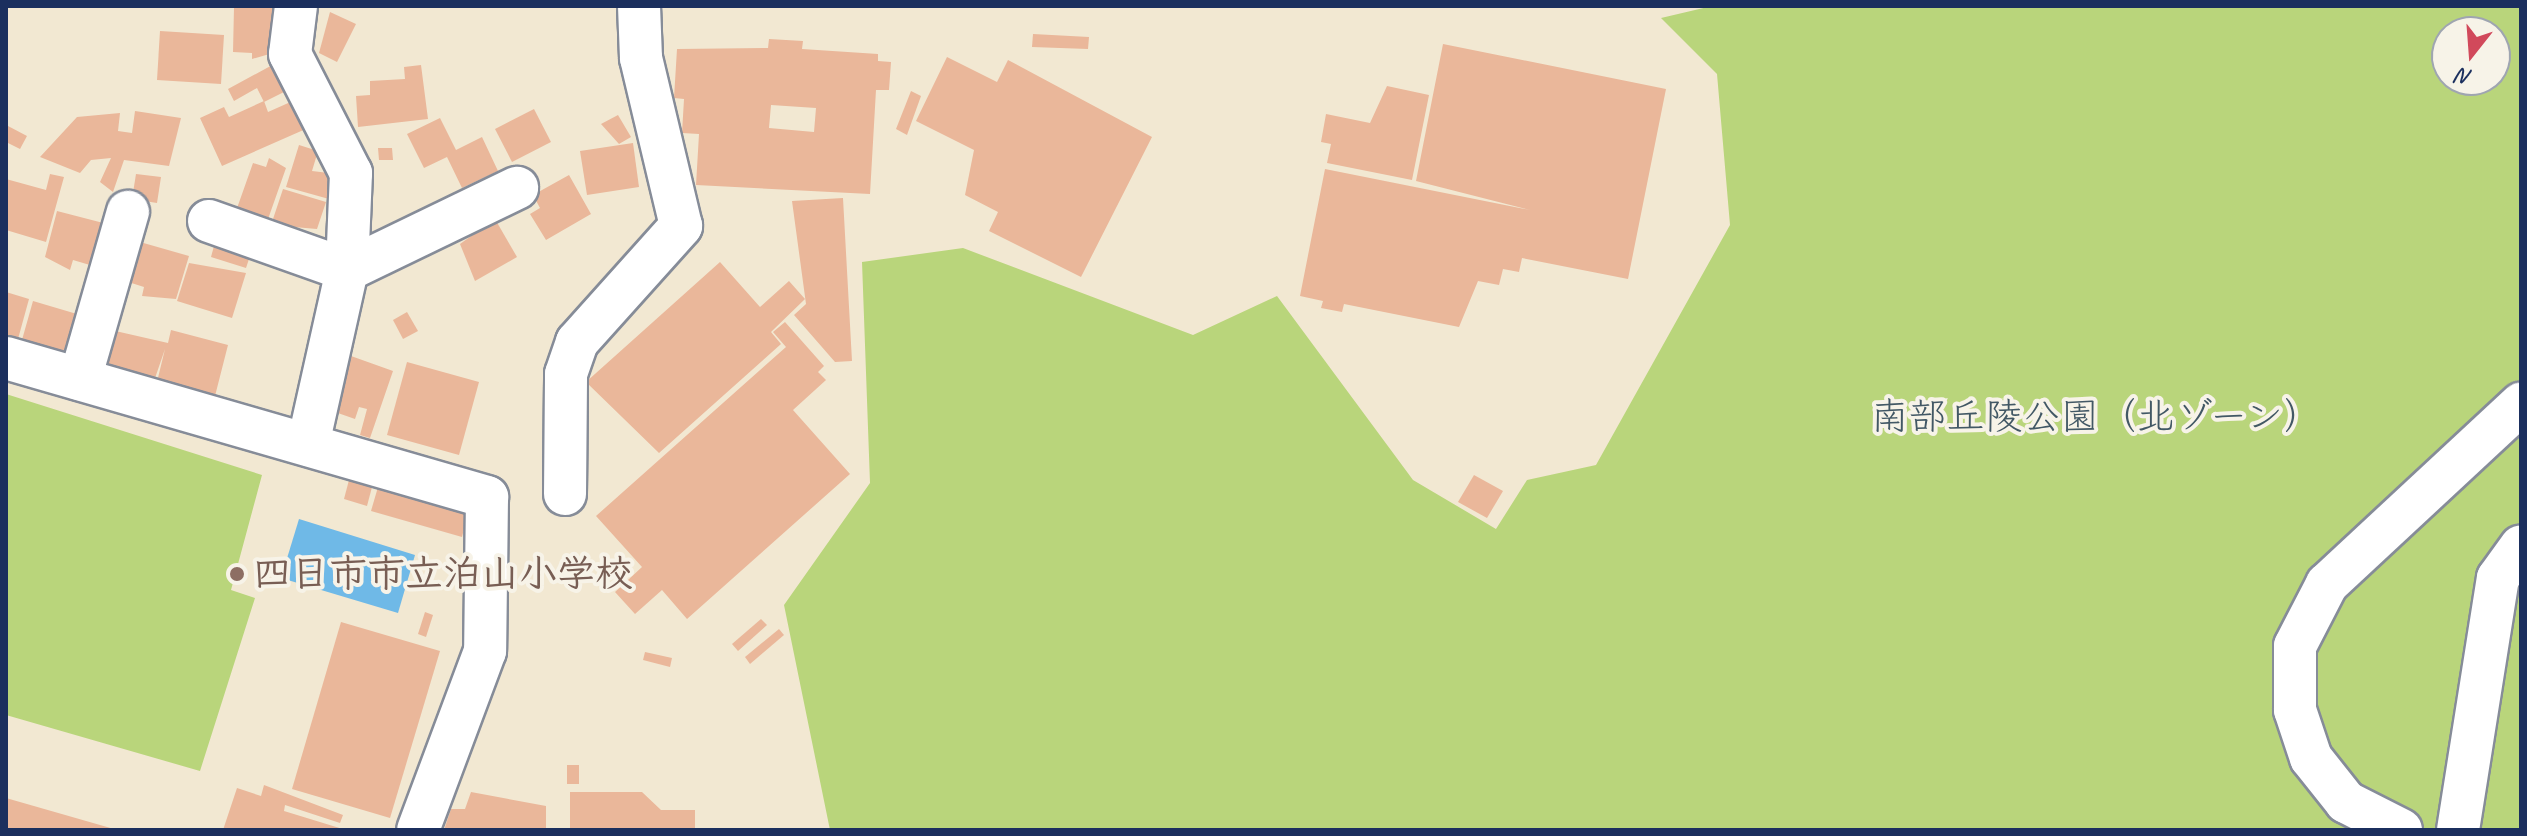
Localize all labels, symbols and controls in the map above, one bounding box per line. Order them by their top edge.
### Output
north arrow [2431,16,2511,96]
text: N [2454,62,2475,92]
park label: 南部丘陵公園（北ゾーン） [1870,394,2322,440]
place label: 四日市市立泊山小学校 [253,551,633,597]
marker: 四日市市立泊山小学校 [228,565,246,583]

